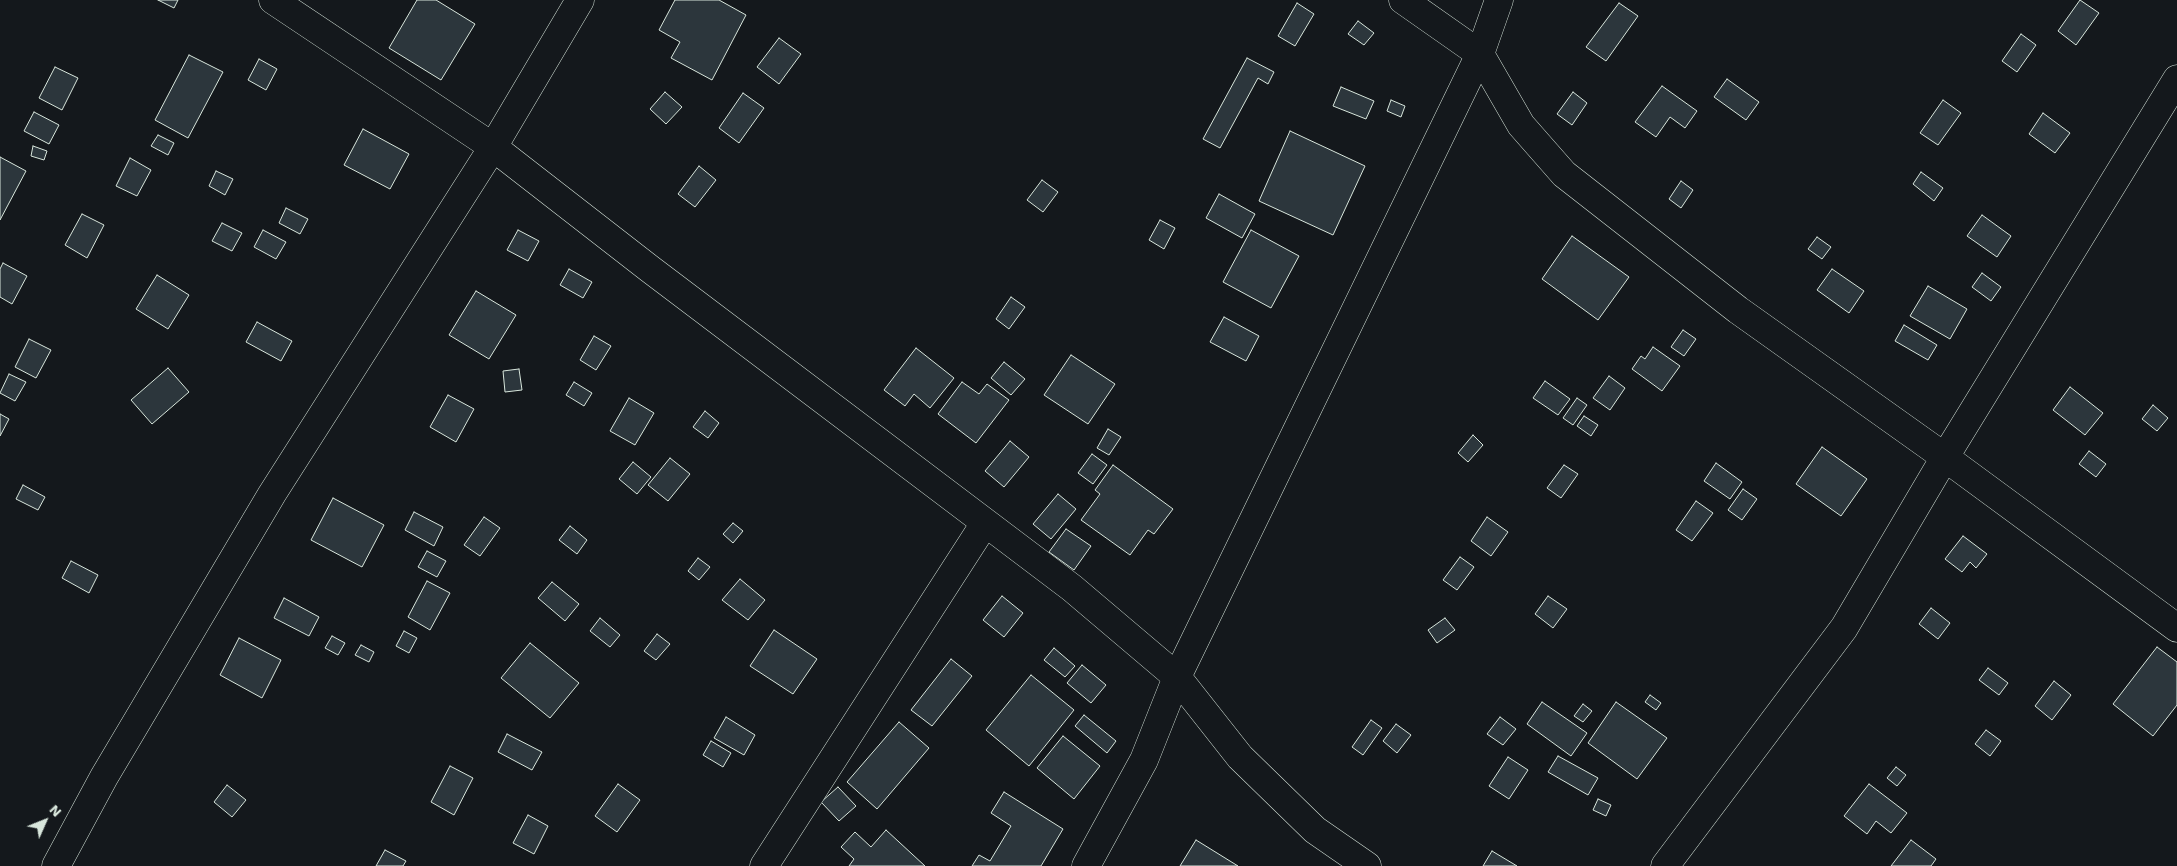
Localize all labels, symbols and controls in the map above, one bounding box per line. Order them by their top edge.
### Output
north arrow [20,796,70,846]
text: N [46,801,65,820]

